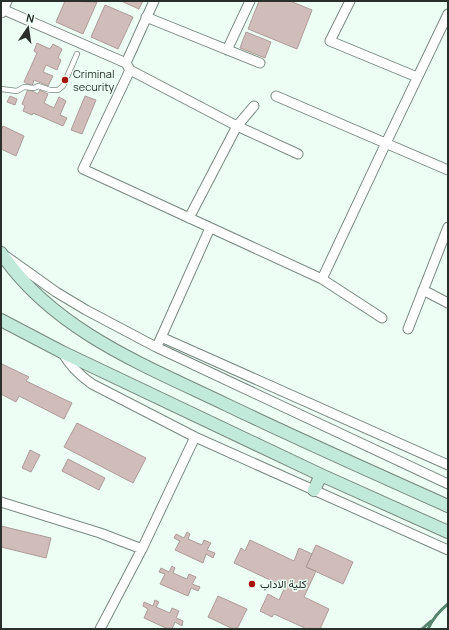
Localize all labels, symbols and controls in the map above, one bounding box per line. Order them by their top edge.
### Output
north arrow [8,8,48,48]
text: N [25,10,36,26]
place label: Criminal security [73,66,115,94]
marker: Criminal security [60,75,70,85]
place label: كلية الاداب [260,576,307,591]
marker: كلية الاداب [247,579,257,589]

